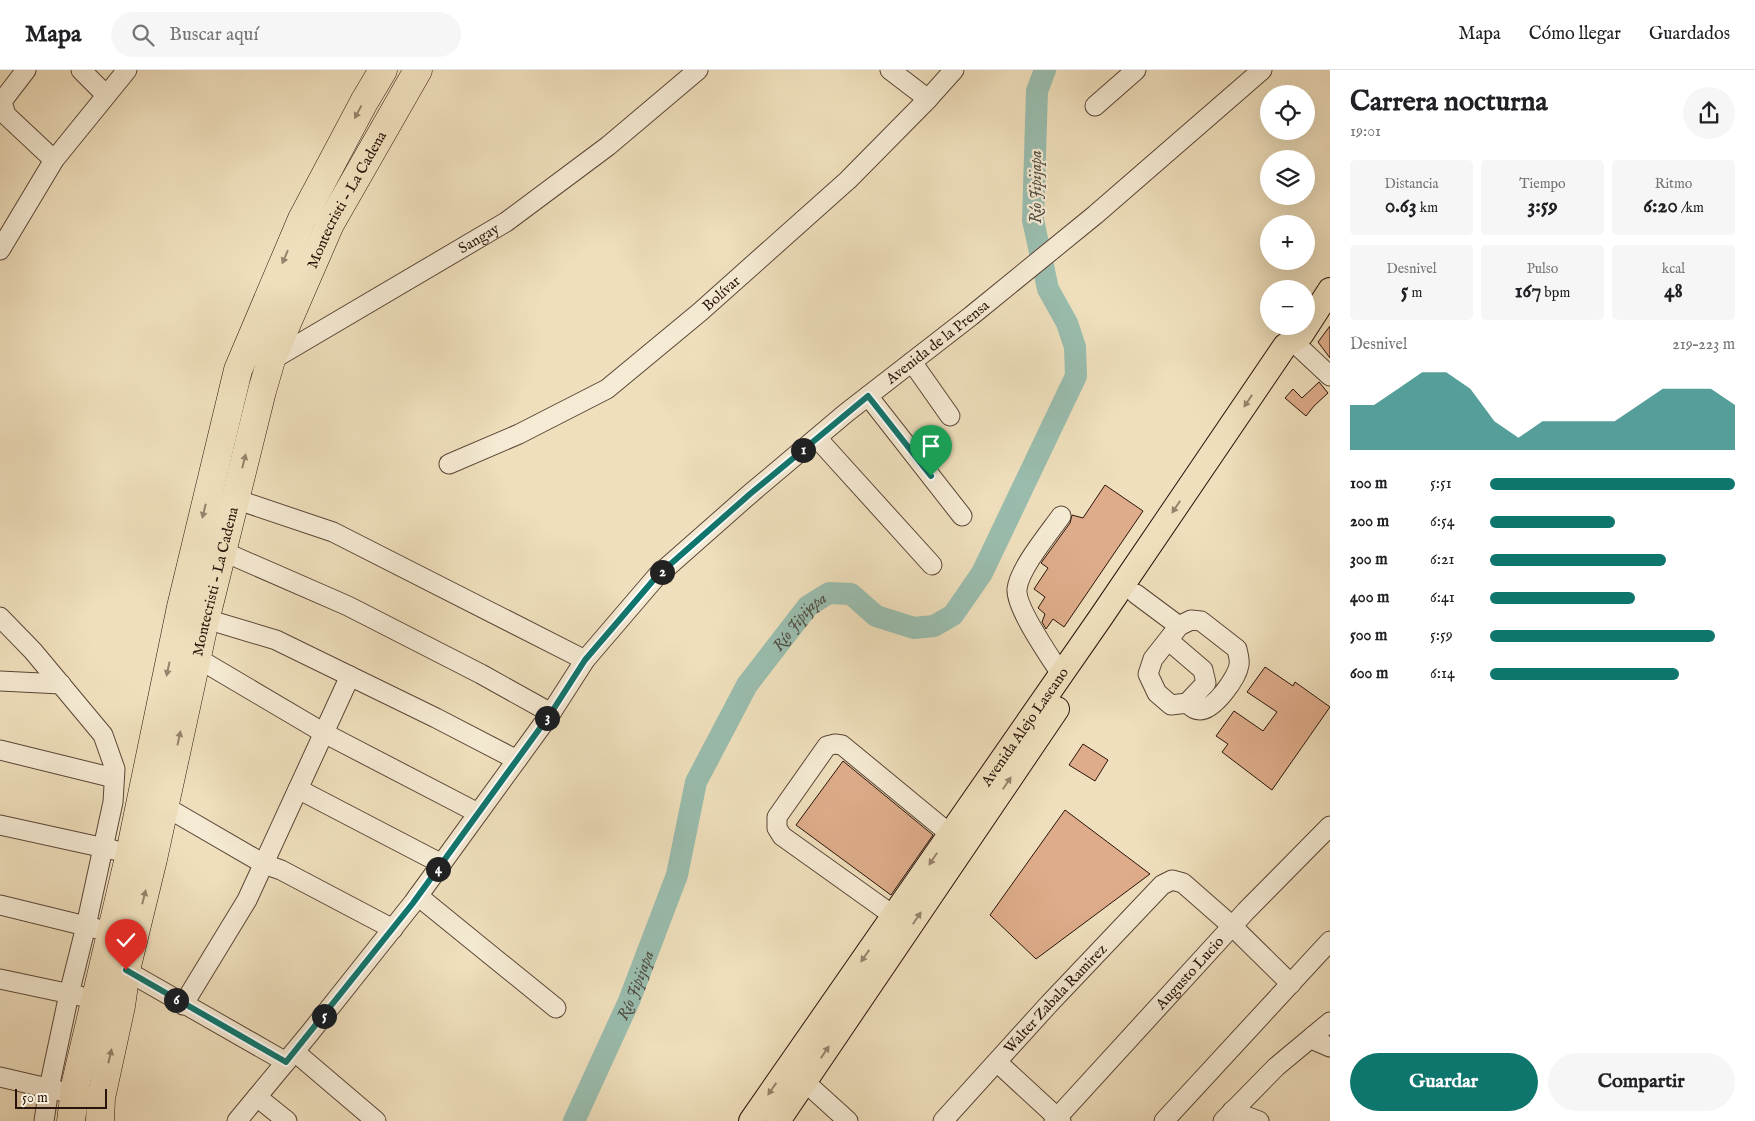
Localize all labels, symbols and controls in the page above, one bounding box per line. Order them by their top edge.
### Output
search box [111,12,461,57]
text: Mapa [25,19,81,50]
icon: search [129,21,157,49]
text: Buscar aquí [169,23,258,47]
text: Mapa [1458,23,1501,46]
text: Cómo llegar [1529,23,1621,46]
text: Guardados [1649,23,1730,46]
map controls [1260,85,1315,335]
button: locate [1260,85,1315,140]
text: Carrera nocturna [1350,85,1547,120]
button: share [1683,87,1735,139]
one-way arrow [354,105,362,119]
text: 19:01 [1350,122,1381,142]
street label: Montecristi - La Cadena [303,127,391,271]
water label: Río Jipijapa [1027,150,1047,224]
button: layers [1260,150,1315,205]
text: Distancia [1384,175,1439,193]
text: Tiempo [1519,175,1566,193]
text: Ritmo [1655,175,1692,193]
text: 0.63 [1385,193,1417,220]
text: 3:59 [1527,193,1558,220]
text: 6:20 [1643,193,1678,220]
text: km [1417,199,1438,217]
text: /km [1678,199,1704,217]
button: + [1260,215,1315,270]
street label: Sangay [455,219,503,258]
one-way arrow [281,250,289,264]
text: Desnivel [1386,260,1437,278]
text: Pulso [1527,260,1558,278]
text: kcal [1662,260,1685,278]
street label: Bolívar [698,271,745,316]
text: 5 [1401,278,1408,305]
text: 167 [1515,278,1541,305]
text: 48 [1664,278,1683,305]
button: − [1260,280,1315,335]
text: m [1408,284,1422,302]
text: bpm [1541,284,1570,302]
street label: Avenida de la Prensa [881,296,994,389]
text: Desnivel [1350,335,1407,355]
text: 219–223 m [1672,335,1735,355]
one-way arrow [1243,395,1253,408]
pin [910,425,952,476]
icon: arrive [917,432,945,460]
pin: 1 [790,438,816,462]
text: 1 [801,441,806,459]
one-way arrow [241,453,249,468]
text: 100 m [1350,474,1387,494]
text: 5:51 [1430,474,1452,494]
one-way arrow [1171,501,1181,514]
one-way arrow [200,504,208,519]
street label: Montecristi - La Cadena [188,505,243,658]
text: 200 m [1350,512,1389,532]
text: 6:54 [1430,512,1455,532]
text: 300 m [1350,550,1388,570]
text: 6:21 [1430,550,1454,570]
pin: 2 [650,560,674,584]
text: 2 [659,563,666,581]
text: 400 m [1350,588,1389,608]
text: 6:41 [1430,588,1455,608]
water label: Río Jipijapa [769,589,831,656]
text: 500 m [1350,626,1387,646]
text: 5:59 [1430,626,1453,646]
one-way arrow [164,662,172,677]
street label: Avenida Alejo Lascano [977,664,1073,791]
text: 600 m [1350,664,1388,684]
text: 6:14 [1430,664,1455,684]
pin: 3 [534,706,560,730]
text: 3 [545,709,550,727]
one-way arrow [175,731,183,746]
one-way arrow [1002,776,1012,789]
one-way arrow [928,852,938,865]
pin: 4 [426,856,450,882]
text: 4 [435,860,442,878]
one-way arrow [140,889,148,904]
one-way arrow [912,911,922,924]
pin [105,919,147,970]
icon: check [112,926,140,954]
street label: Augusto Lucio [1151,932,1228,1014]
street label: Walter Zabala Ramirez [1000,940,1111,1058]
water label: Río Jipijapa [614,948,659,1024]
one-way arrow [860,949,870,963]
pin: 6 [164,988,188,1012]
text: 6 [174,991,179,1009]
pin: 5 [312,1004,336,1028]
text: 5 [322,1007,327,1025]
one-way arrow [820,1045,830,1059]
one-way arrow [106,1048,114,1063]
button: Guardar [1350,1053,1538,1111]
button: Compartir [1548,1053,1735,1111]
one-way arrow [767,1082,777,1096]
scale bar [15,1086,108,1109]
text: 50 m [22,1089,48,1107]

